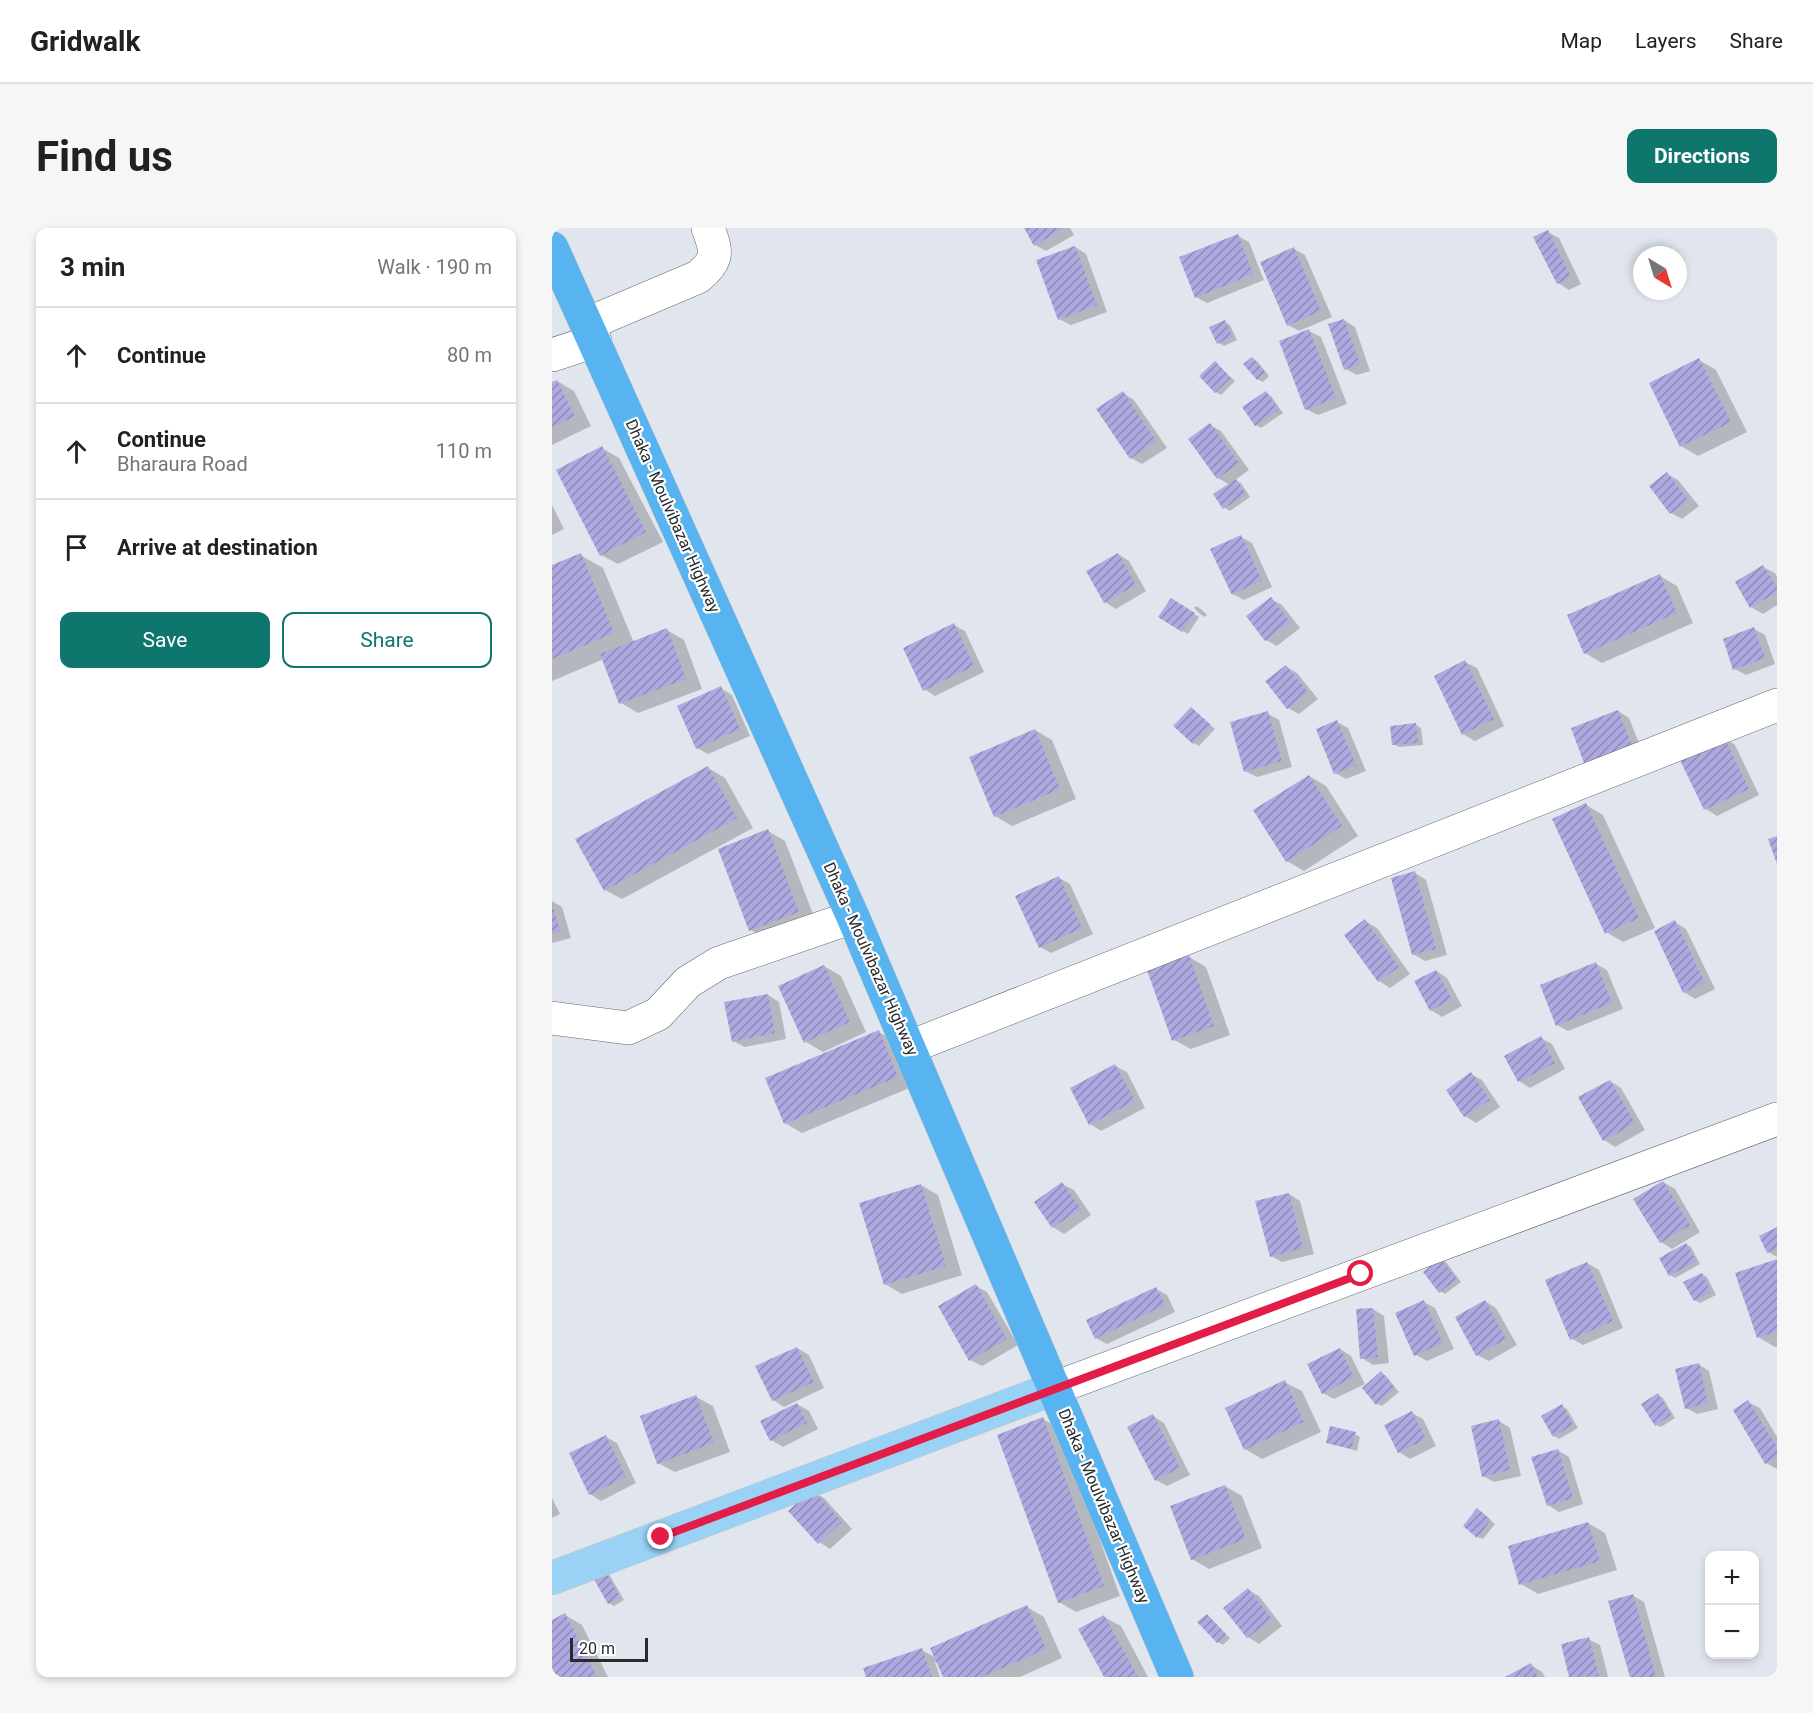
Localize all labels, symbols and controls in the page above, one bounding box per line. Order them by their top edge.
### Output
text: Gridwalk [30,25,140,58]
text: Map [1560,29,1602,53]
text: Layers [1635,29,1696,53]
text: Share [1729,29,1783,53]
button: Directions [1627,129,1777,183]
text: Find us [36,132,173,181]
north arrow [1633,246,1687,300]
text: 3 min [60,252,125,282]
text: Walk · 190 m [377,255,492,279]
icon: ahead [60,339,93,372]
text: Continue [117,343,206,368]
text: 80 m [447,343,492,367]
street label: Dhaka - Moulvibazar Highway [622,416,724,616]
text: Continue [117,427,206,452]
icon: ahead [60,435,93,468]
text: 110 m [436,439,492,463]
text: Bharaura Road [117,452,248,476]
icon: arrive [60,531,93,564]
text: Arrive at destination [117,535,318,560]
button: Save [60,612,270,668]
button: Share [282,612,492,668]
street label: Dhaka - Moulvibazar Highway [820,859,922,1059]
route start [1347,1260,1373,1286]
street label: Dhaka - Moulvibazar Highway [1054,1406,1154,1607]
route end [647,1523,673,1549]
map controls [1705,1551,1759,1659]
button: + [1705,1551,1759,1605]
button: − [1705,1605,1759,1659]
scale bar [570,1635,648,1662]
text: 20 m [579,1639,615,1658]

